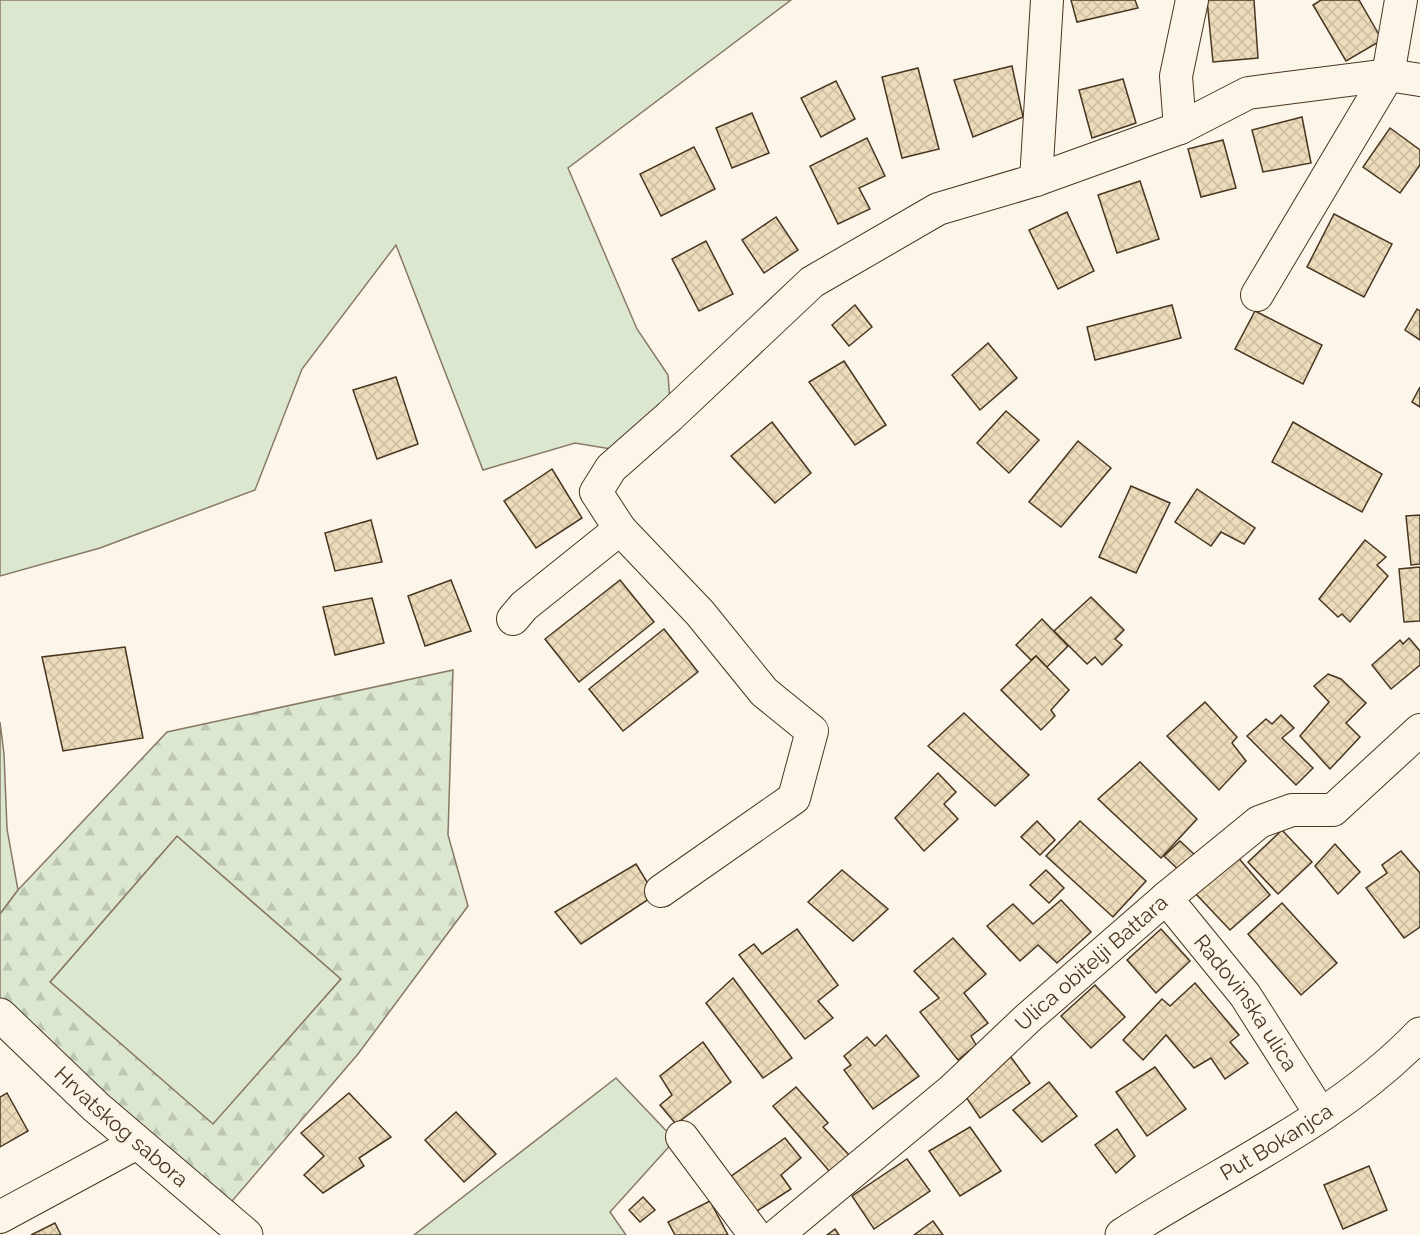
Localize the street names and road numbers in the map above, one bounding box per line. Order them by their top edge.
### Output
street label: Ulica obitelji Battara [1010,889,1172,1036]
street label: Radovinska ulica [1189,929,1303,1076]
street label: Hrvatskog sabora [50,1061,193,1192]
street label: Put Bokanjca [1215,1098,1337,1186]

